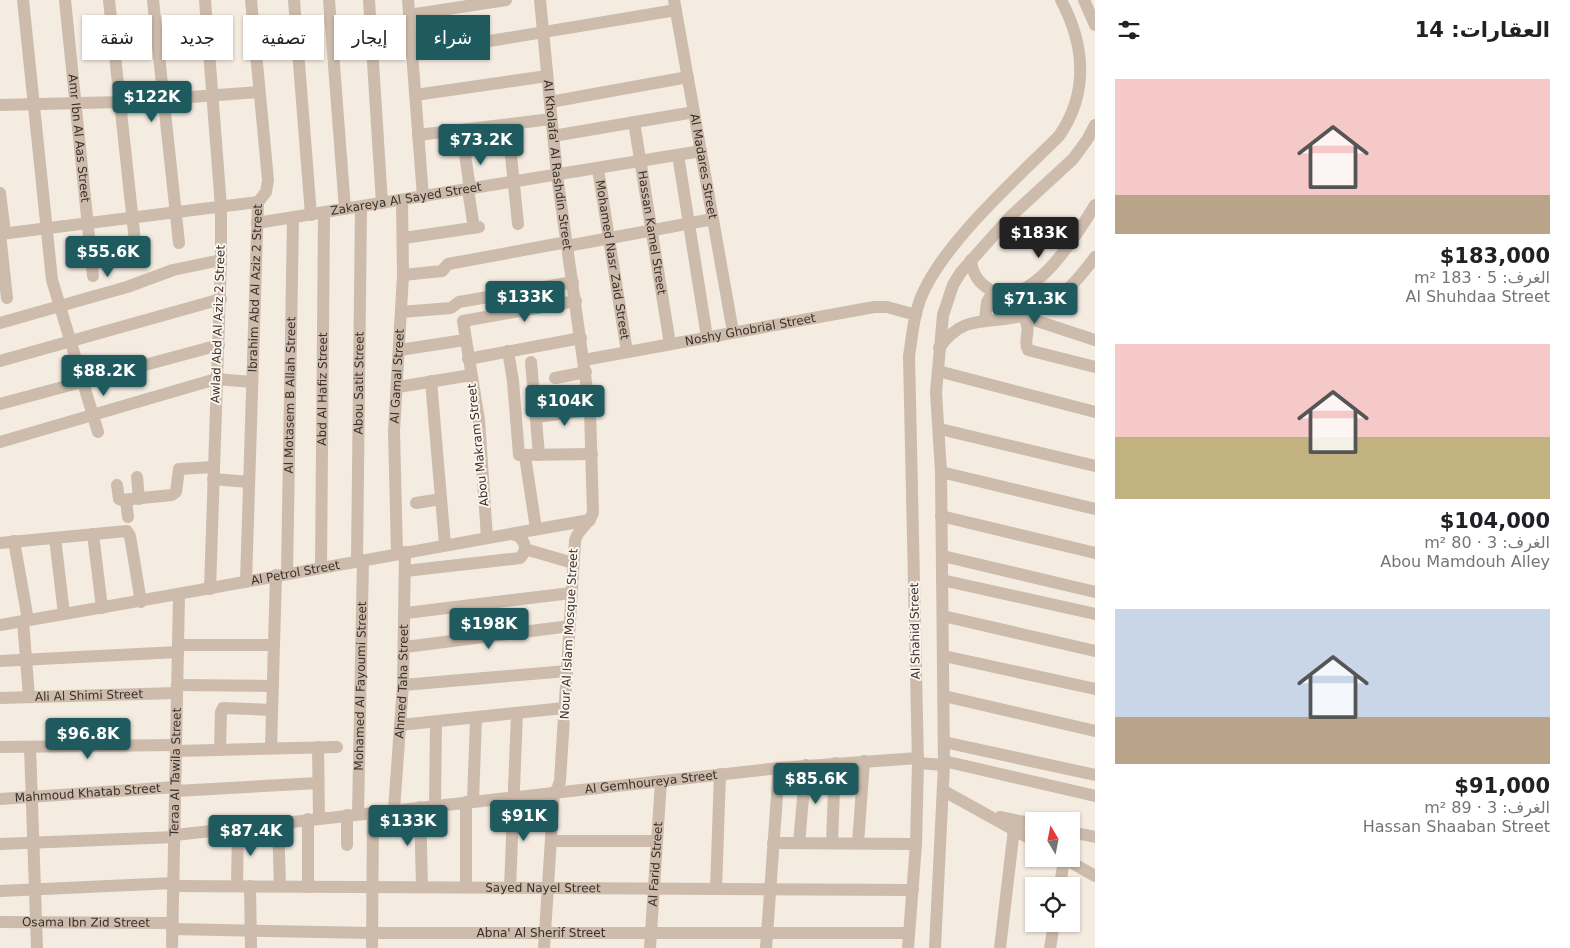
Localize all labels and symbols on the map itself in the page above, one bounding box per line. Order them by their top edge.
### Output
street label: Amr Ibn Al Aas Street [66,73,93,203]
street label: Al Kholafa' Al Rashdin Street [541,79,575,251]
pin: $122K [117,80,187,123]
street label: Al Madares Street [687,113,720,220]
pin: $73.2K [440,124,522,166]
street label: Hassan Kamel Street [635,169,669,296]
street label: Mohamed Nasr Zaid Street [593,179,632,341]
street label: Zakareya Al Sayed Street [329,180,483,218]
street label: Ibrahim Abd Al Aziz 2 Street [246,203,265,373]
pin: $183K [1004,216,1074,259]
pin: $55.6K [67,236,149,278]
street label: Awlad Abd Al Aziz 2 Street [208,244,228,403]
pin: $133K [490,280,560,323]
pin: $71.3K [994,282,1076,325]
street label: Noshy Ghobrial Street [684,311,817,348]
street label: Al Motasem B Allah Street [282,316,298,473]
street label: Al Gamal Street [387,328,407,424]
street label: Abou Satit Street [351,331,367,434]
street label: Abd Al Hafiz Street [315,332,330,446]
pin: $88.2K [63,354,145,397]
street label: Abou Makram Street [465,383,491,507]
pin: $104K [530,384,600,427]
street label: Nour Al Islam Mosque Street [558,548,580,720]
street label: Al Petrol Street [250,558,341,588]
street label: Al Shahid Street [907,582,923,680]
street label: Mohamed Al Fayoumi Street [352,601,369,771]
pin: $198K [454,608,524,650]
street label: Ahmed Taha Street [392,624,411,739]
street label: Ali Al Shimi Street [35,687,143,704]
street label: Teraa Al Tawila Street [167,707,184,837]
pin: $96.8K [47,718,129,760]
pin: $85.6K [775,762,857,805]
street label: Al Gemhoureya Street [584,768,718,796]
street label: Mahmoud Khatab Street [14,781,162,805]
pin: $91K [494,800,554,842]
pin: $133K [373,804,443,847]
north arrow [1025,812,1080,868]
pin: $87.4K [210,814,292,857]
street label: Al Farid Street [646,821,665,907]
street label: Sayed Nayel Street [485,881,601,895]
street label: Osama Ibn Zid Street [22,915,150,930]
street label: Abna' Al Sherif Street [477,926,606,940]

